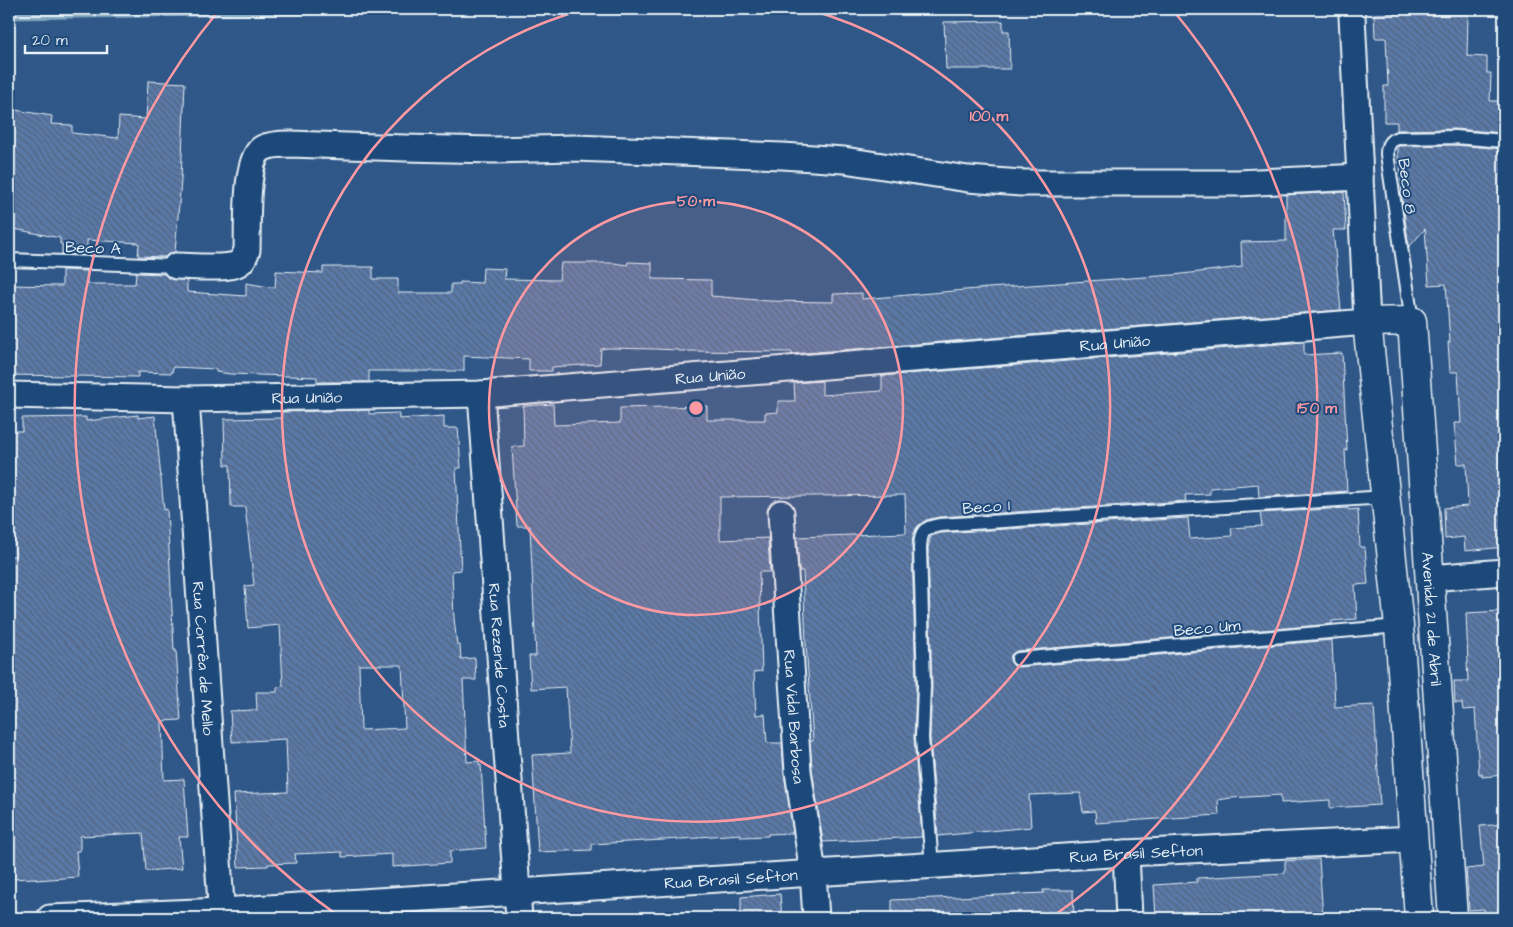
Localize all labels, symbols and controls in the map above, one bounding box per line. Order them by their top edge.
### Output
scale bar [25,22,108,54]
text: 20 m [32,30,68,51]
text: 100 m [970,106,1009,127]
street label: Beco 8 [1392,157,1422,215]
text: 50 m [677,191,715,212]
street label: Beco A [65,236,121,260]
street label: Rua União [1079,330,1151,357]
street label: Rua União [674,363,746,390]
street label: Rua União [271,386,342,410]
text: 150 m [1297,398,1337,419]
centre of rings [687,399,705,417]
street label: Beco 1 [962,494,1011,520]
street label: Avenida 21 de Abril [1416,551,1447,687]
street label: Rua Corrêa de Mello [187,581,219,736]
street label: Rua Rezende Costa [483,582,515,728]
street label: Beco Um [1173,614,1242,642]
street label: Rua Vidal Barbosa [778,649,810,785]
street label: Rua Brasil Sefton [1069,839,1203,869]
street label: Rua Brasil Sefton [663,864,798,895]

